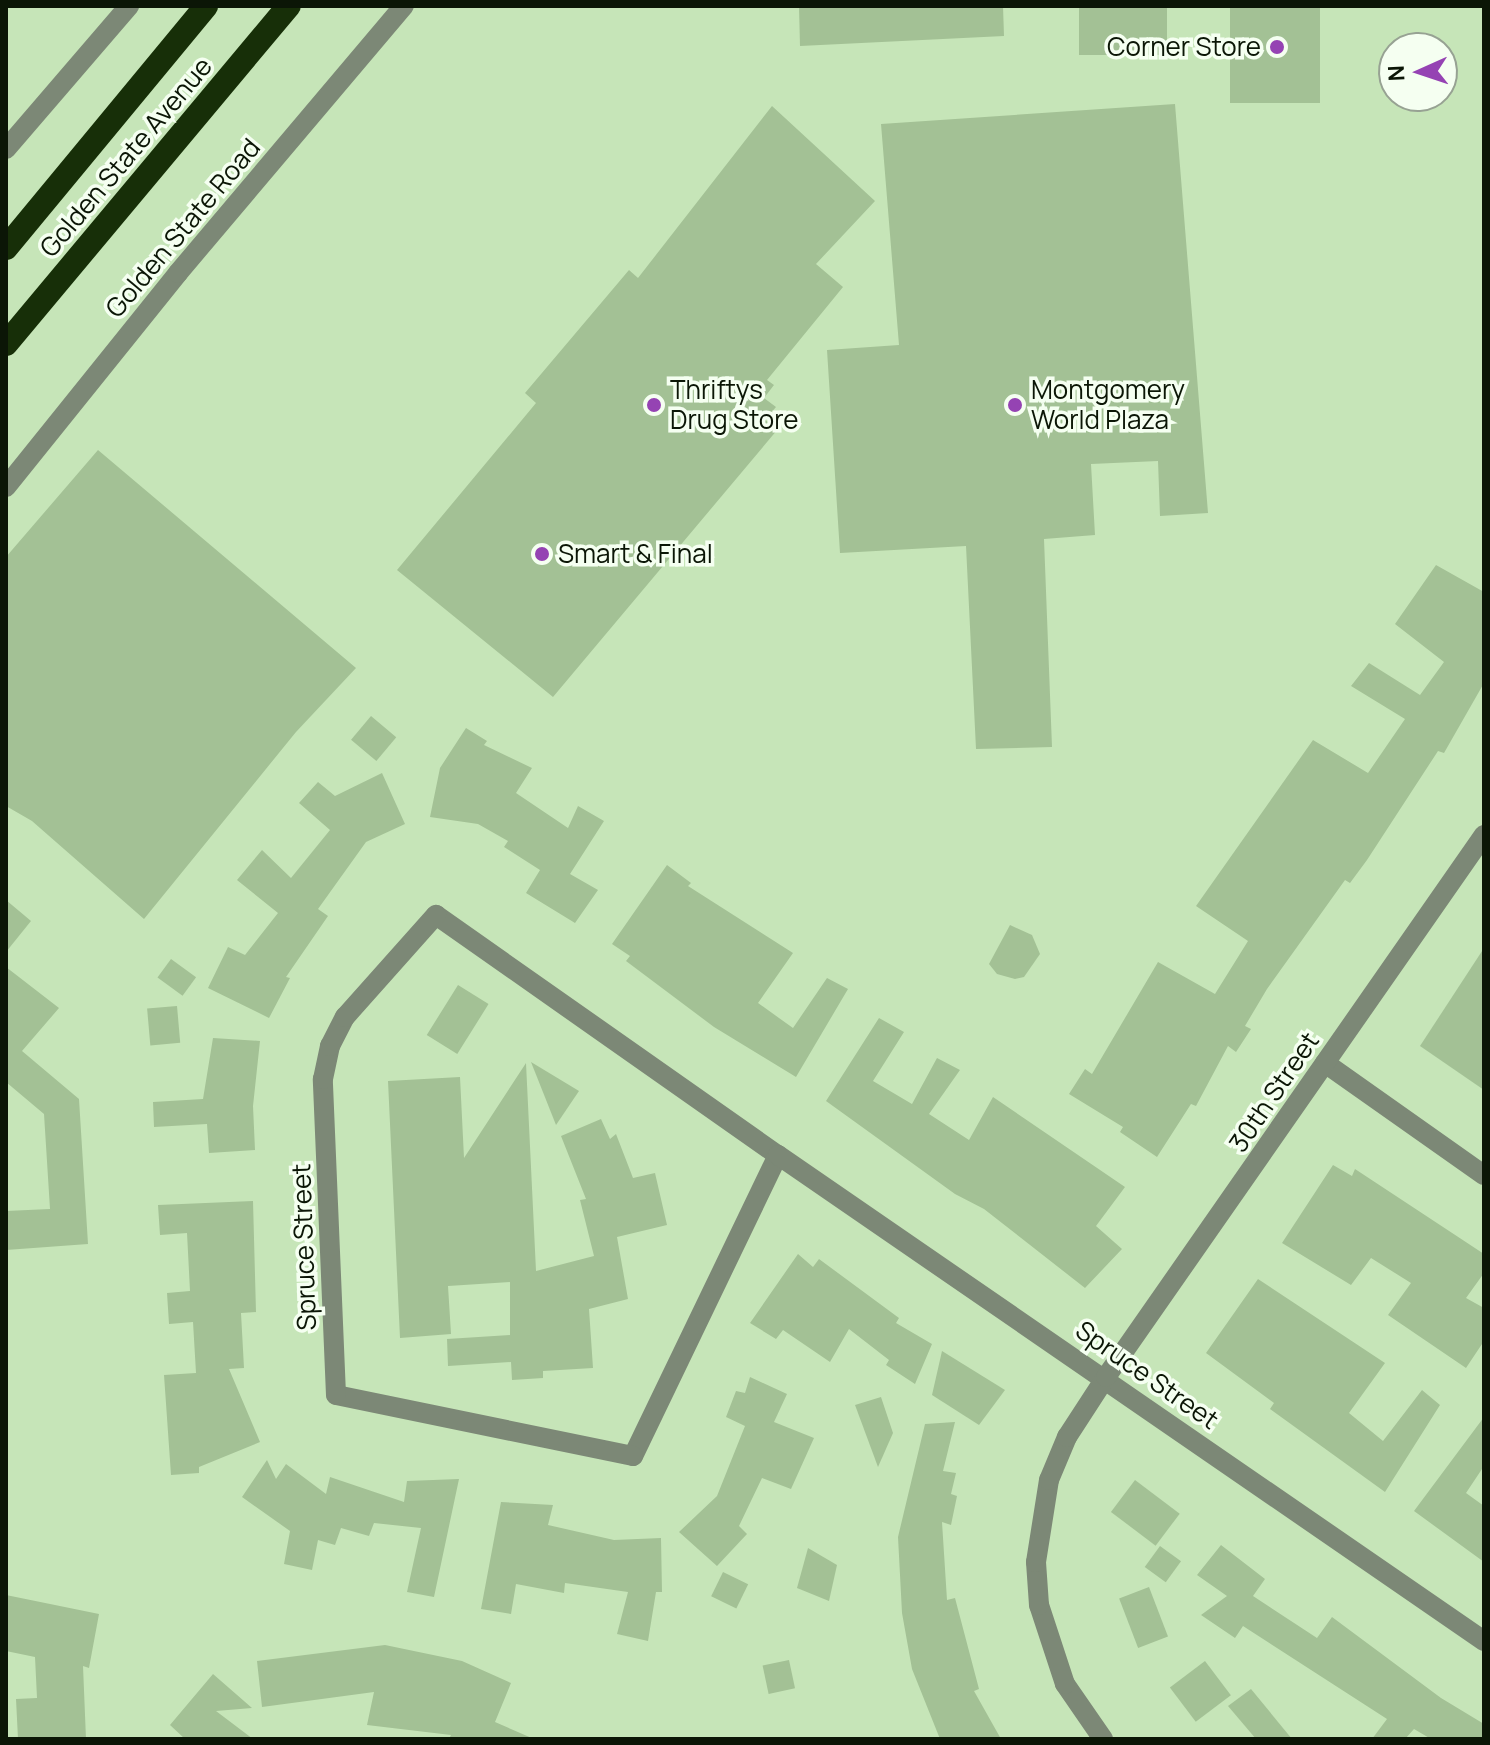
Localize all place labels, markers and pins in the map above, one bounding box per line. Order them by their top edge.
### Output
place label: Corner Store [1107,31,1261,63]
marker: Corner Store [1268,38,1286,56]
place label: Thriftys Drug Store [670,374,798,436]
place label: Montgomery World Plaza [1031,374,1185,436]
marker: Thriftys Drug Store [645,396,663,414]
marker: Montgomery World Plaza [1006,396,1024,414]
place label: Smart & Final [558,538,713,570]
marker: Smart & Final [533,545,551,563]

